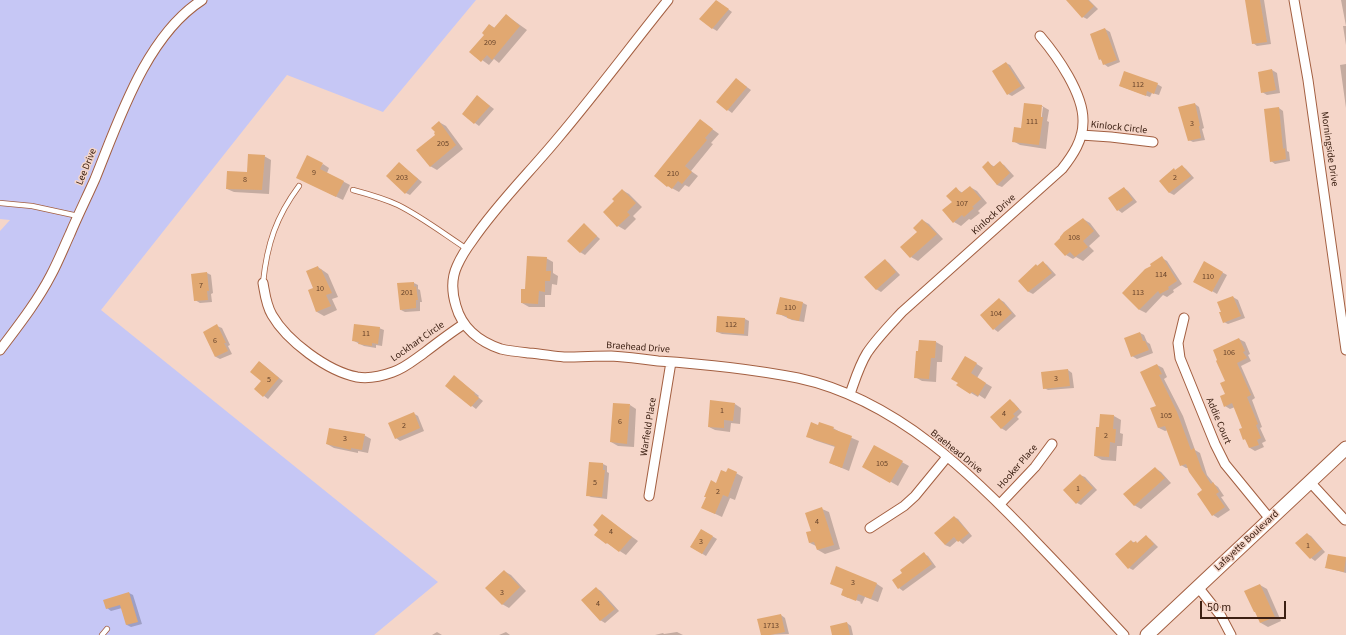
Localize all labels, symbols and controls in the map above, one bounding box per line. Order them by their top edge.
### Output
house number: 209 [484,38,496,48]
house number: 112 [1132,80,1144,90]
street label: Morningside Drive [1318,111,1340,187]
house number: 111 [1026,117,1038,127]
street label: Kinlock Circle [1090,119,1148,137]
house number: 3 [1190,119,1194,129]
house number: 205 [437,139,449,149]
street label: Lee Drive [74,147,100,187]
house number: 9 [312,168,316,178]
house number: 210 [667,169,679,179]
house number: 203 [396,173,408,183]
house number: 2 [1173,173,1177,183]
house number: 8 [243,175,247,185]
street label: Kinlock Drive [970,192,1018,238]
house number: 107 [956,199,968,209]
house number: 108 [1068,233,1080,243]
house number: 114 [1155,270,1167,280]
house number: 110 [1202,272,1214,282]
house number: 7 [199,281,203,291]
house number: 10 [316,284,324,294]
house number: 201 [401,288,413,298]
house number: 113 [1132,288,1144,298]
house number: 110 [784,303,796,313]
house number: 104 [990,309,1002,319]
street label: Lockhart Circle [389,319,447,365]
house number: 112 [725,320,737,330]
house number: 11 [362,329,370,339]
house number: 6 [213,336,217,346]
street label: Braehead Drive [606,340,670,356]
house number: 106 [1223,348,1235,358]
house number: 3 [1054,374,1058,384]
house number: 5 [267,375,271,385]
street label: Addie Court [1203,396,1233,446]
street label: Warfield Place [638,397,660,457]
house number: 1 [720,406,724,416]
house number: 4 [1002,409,1006,419]
house number: 105 [1160,411,1172,421]
house number: 6 [618,417,622,427]
house number: 2 [402,421,406,431]
street label: Braehead Drive [927,427,985,477]
house number: 2 [1104,431,1108,441]
house number: 3 [343,434,347,444]
street label: Hooker Place [995,442,1041,492]
house number: 105 [876,459,888,469]
house number: 5 [593,478,597,488]
house number: 1 [1076,484,1080,494]
house number: 2 [716,487,720,497]
street label: Lafayette Boulevard [1212,508,1282,574]
house number: 4 [815,517,819,527]
house number: 4 [609,527,613,537]
house number: 3 [699,537,703,547]
house number: 1 [1306,541,1310,551]
house number: 3 [851,578,855,588]
house number: 3 [500,588,504,598]
scale bar [1202,593,1288,619]
house number: 4 [596,599,600,609]
text: 50 m [1207,599,1231,616]
house number: 1713 [763,621,779,631]

